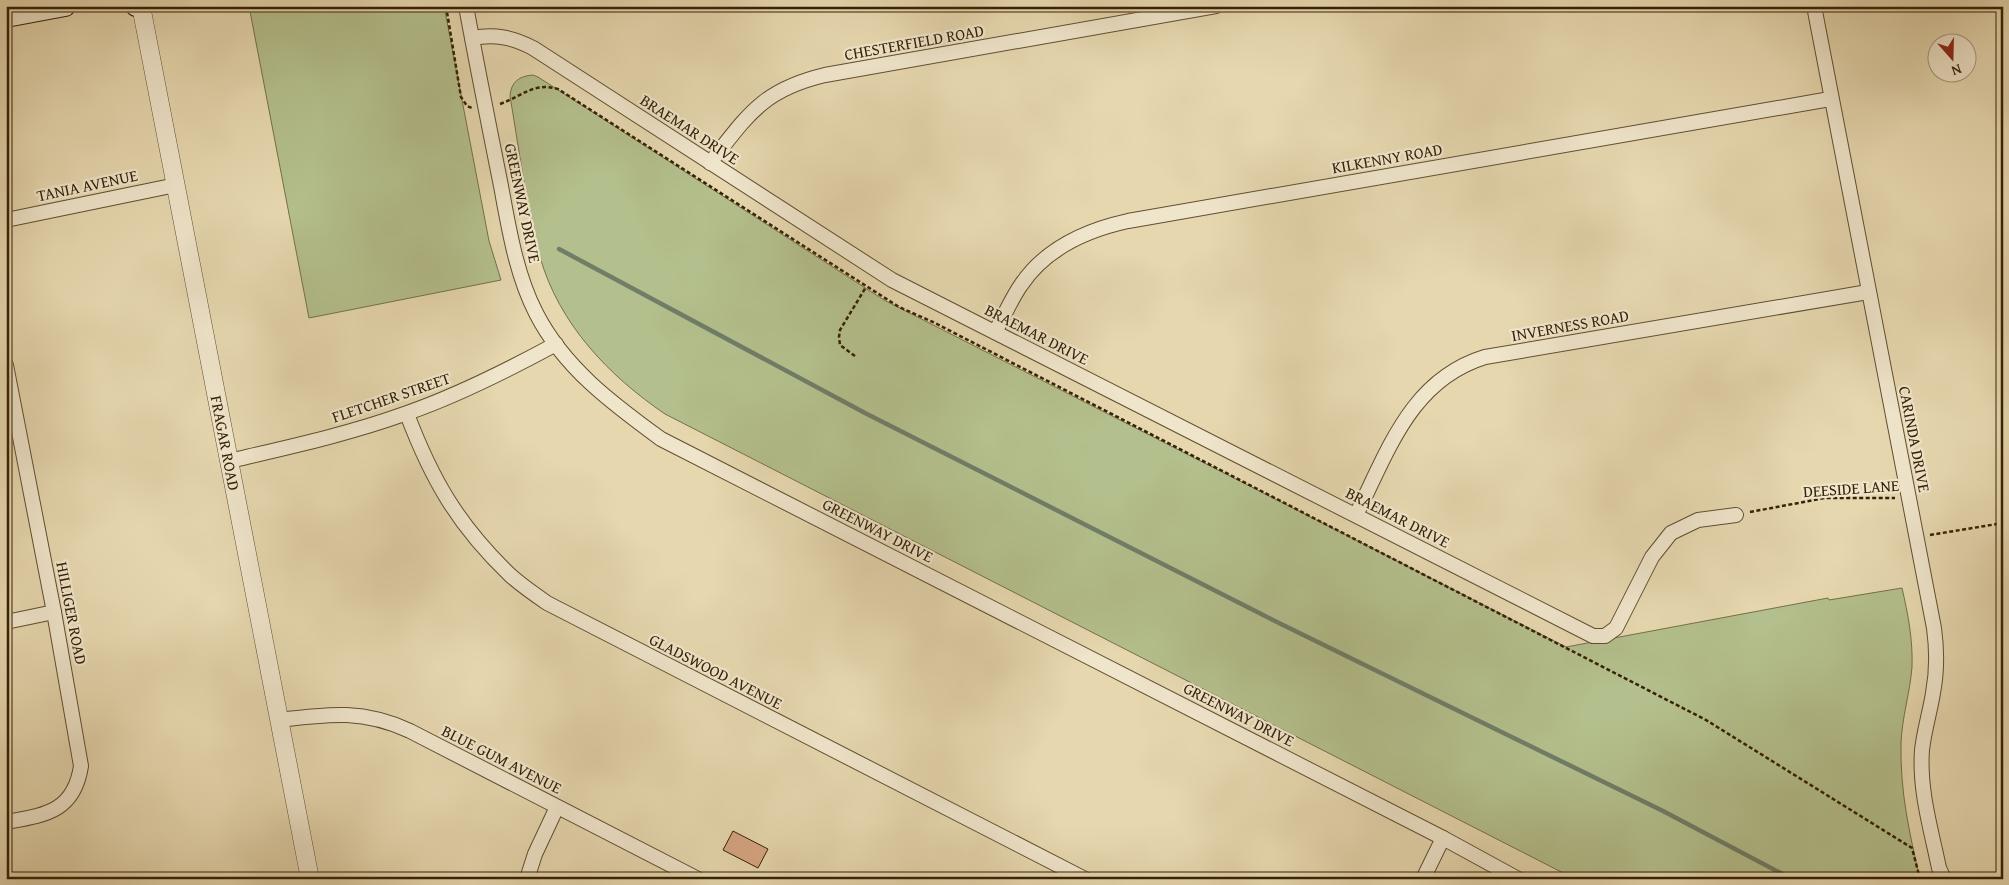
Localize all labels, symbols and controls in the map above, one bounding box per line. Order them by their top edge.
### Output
street label: CHESTERFIELD ROAD [842,18,986,66]
north arrow [1926,32,1976,82]
text: N [1948,59,1964,81]
street label: BRAEMAR DRIVE [636,88,744,170]
street label: KILKENNY ROAD [1330,136,1444,180]
street label: GREENWAY DRIVE [499,141,547,265]
street label: TANIA AVENUE [34,163,140,207]
street label: BRAEMAR DRIVE [981,297,1093,371]
street label: INVERNESS ROAD [1509,303,1631,347]
street label: FLETCHER STREET [328,365,454,429]
street label: CARINDA DRIVE [1893,384,1937,494]
street label: FRAGAR ROAD [205,393,247,493]
street label: DEESIDE LANE [1802,473,1900,503]
street label: BRAEMAR DRIVE [1342,480,1454,554]
street label: GREENWAY DRIVE [818,492,938,568]
street label: HILLIGER ROAD [50,560,94,667]
street label: GLADSWOOD AVENUE [645,627,787,715]
street label: GREENWAY DRIVE [1179,676,1299,752]
street label: BLUE GUM AVENUE [438,718,566,800]

